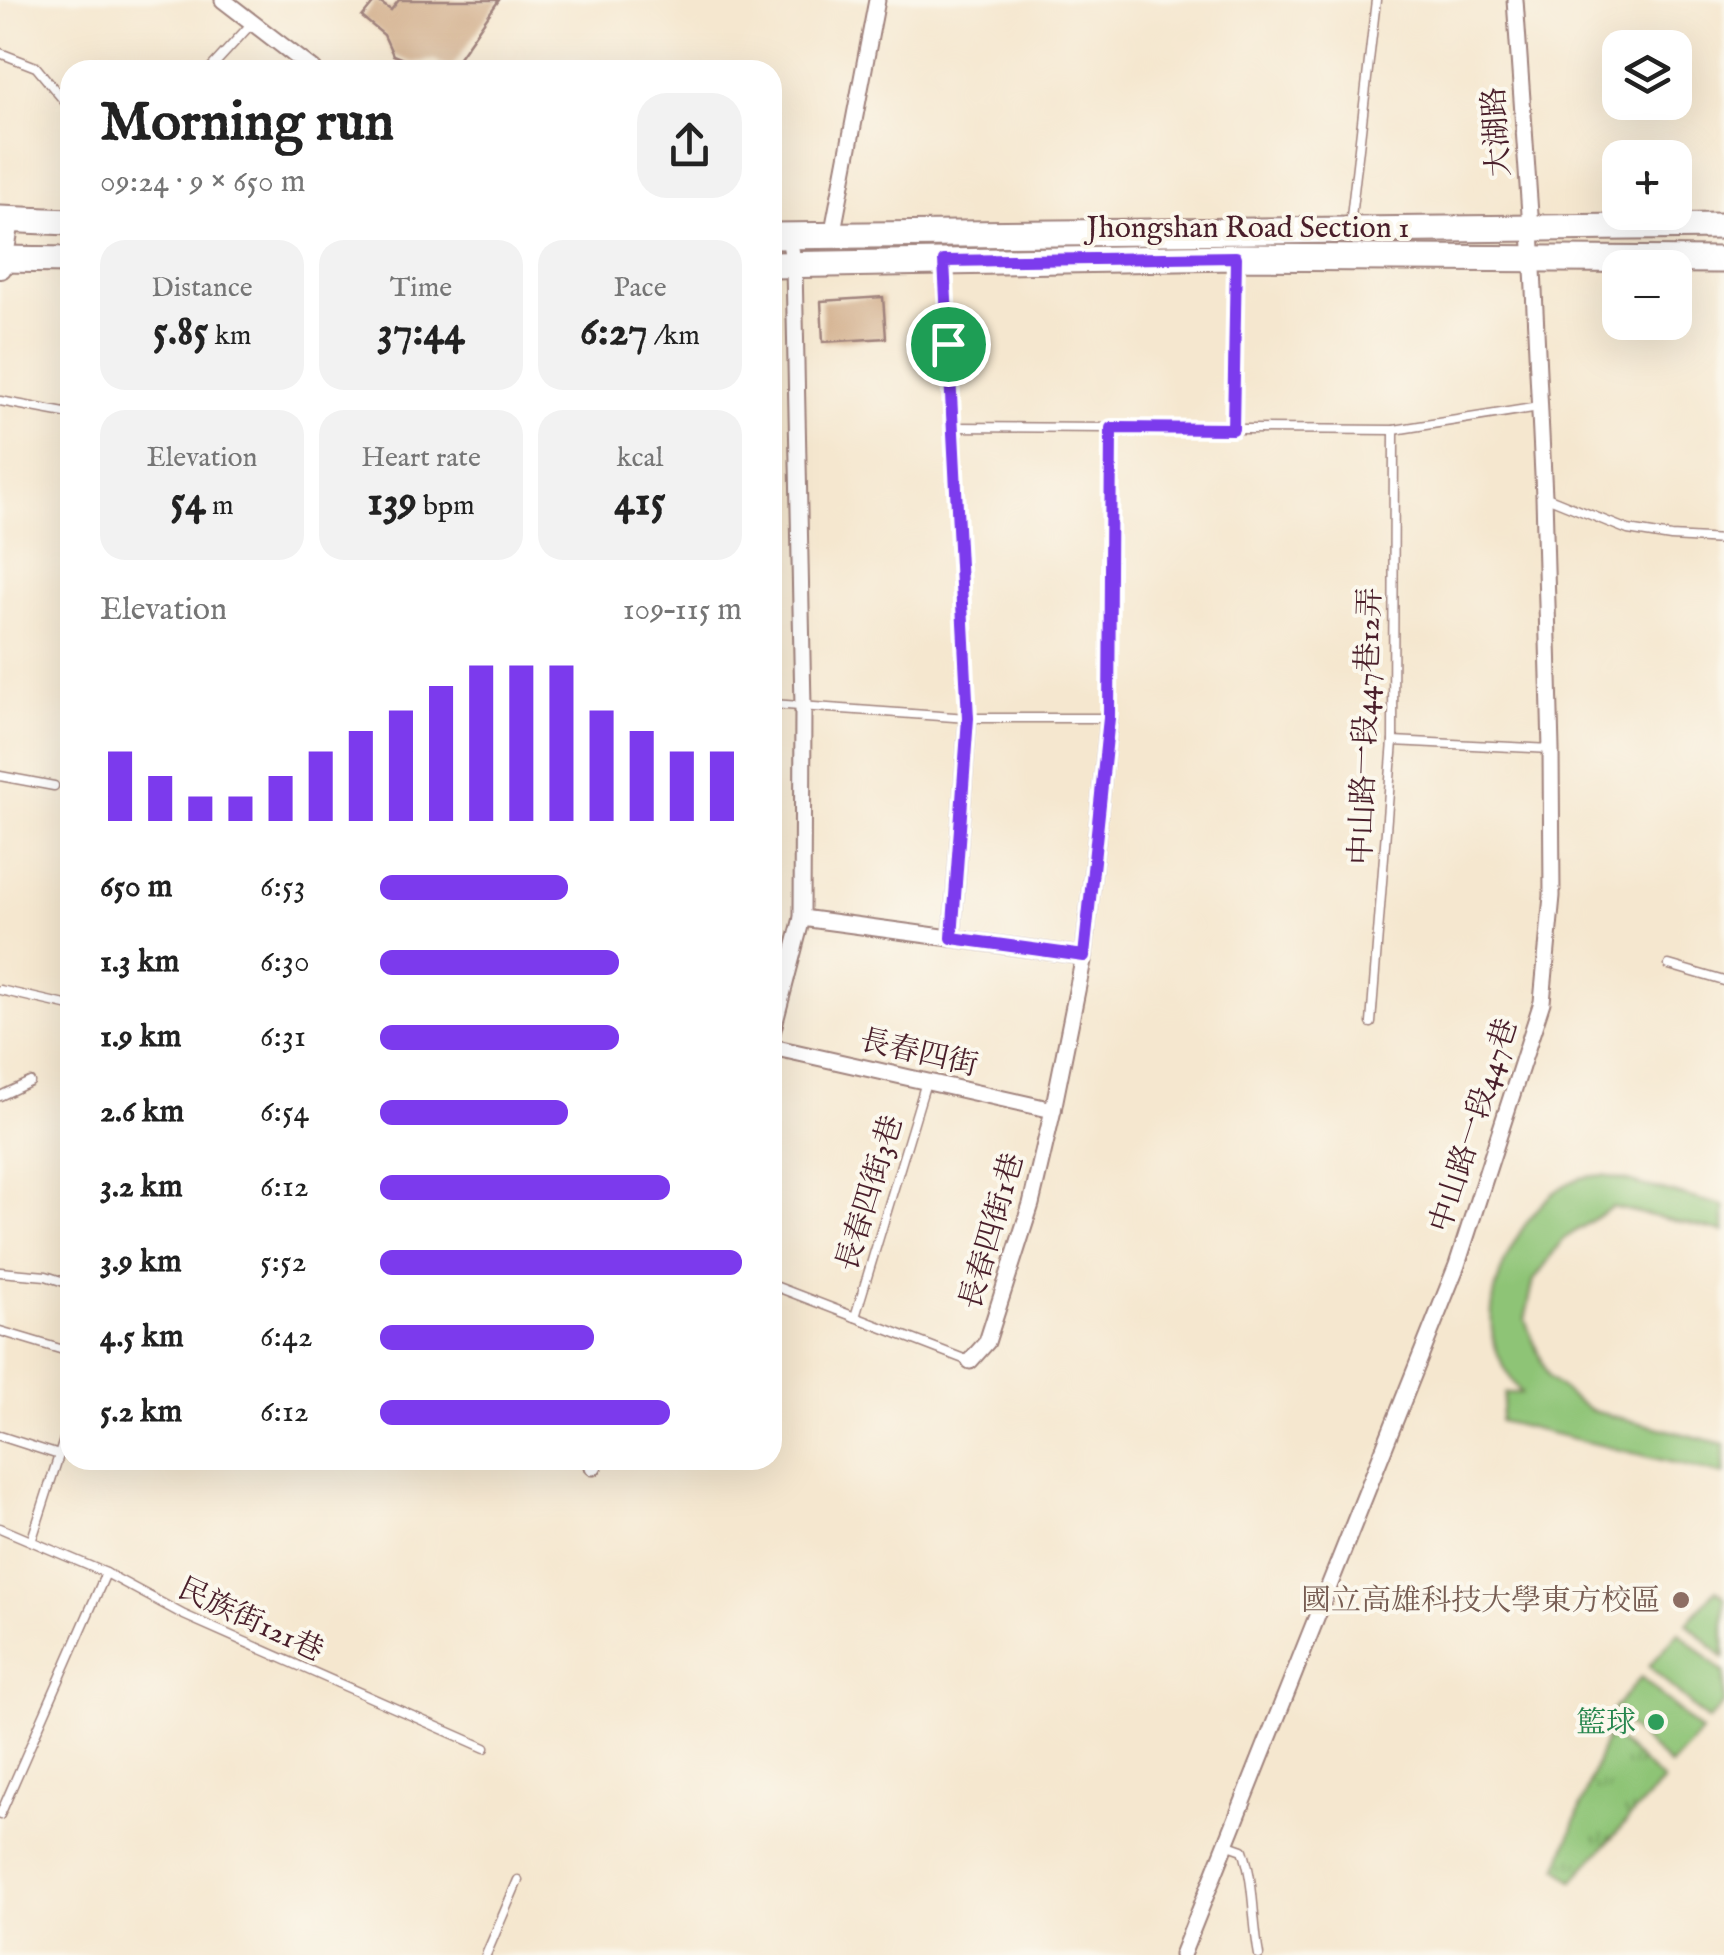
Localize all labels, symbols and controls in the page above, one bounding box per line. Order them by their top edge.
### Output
map controls [1602,30,1692,340]
button: layers [1602,30,1692,120]
street label: 大湖路 [1476,86,1520,178]
text: Morning run [100,89,394,159]
button: share [637,93,742,198]
button: + [1602,140,1692,230]
text: 09:24 · 9 × 650 m [100,162,305,203]
street label: Jhongshan Road Section 1 [1084,210,1409,248]
button: − [1602,250,1692,340]
text: Distance [151,271,253,306]
text: Time [390,271,452,306]
text: Pace [614,271,666,306]
pin [906,302,991,387]
text: 5.85 [153,306,209,359]
text: 37:44 [377,306,465,359]
text: 6:27 [580,306,648,359]
icon: arrive [921,317,976,372]
text: km [209,319,251,354]
text: /km [648,319,700,354]
text: Elevation [146,441,258,476]
text: Heart rate [361,441,481,476]
text: kcal [617,441,663,476]
text: 54 [170,476,206,529]
text: 139 [367,476,417,529]
text: 415 [614,476,666,529]
text: m [206,489,234,524]
text: bpm [417,489,475,524]
street label: 中山路一段447巷12弄 [1343,587,1391,866]
text: Elevation [100,590,227,631]
text: 109–115 m [623,590,742,631]
text: 650 m [100,867,172,908]
text: 6:53 [260,867,305,908]
text: 1.3 km [100,942,180,983]
text: 6:30 [260,942,310,983]
street label: 中山路一段447巷 [1422,1014,1527,1237]
text: 1.9 km [100,1017,182,1058]
text: 6:31 [260,1017,306,1058]
street label: 長春四街 [856,1022,981,1086]
text: 2.6 km [100,1092,184,1133]
text: 6:54 [260,1092,309,1133]
street label: 長春四街3巷 [829,1111,913,1276]
street label: 長春四街1巷 [952,1149,1033,1314]
text: 3.2 km [100,1167,183,1208]
text: 6:12 [260,1167,309,1208]
text: 3.9 km [100,1242,182,1283]
text: 5:52 [260,1242,307,1283]
text: 4.5 km [100,1317,184,1358]
text: 6:42 [260,1317,313,1358]
text: 5.2 km [100,1392,182,1433]
text: 6:12 [260,1392,309,1433]
street label: 民族街121巷 [171,1571,329,1671]
place label: 國立高雄科技大學東方校區 [1301,1583,1661,1621]
marker: 國立高雄科技大學東方校區 [1670,1589,1692,1611]
place label: 籃球 [1576,1705,1636,1743]
marker: 籃球 [1645,1711,1667,1733]

